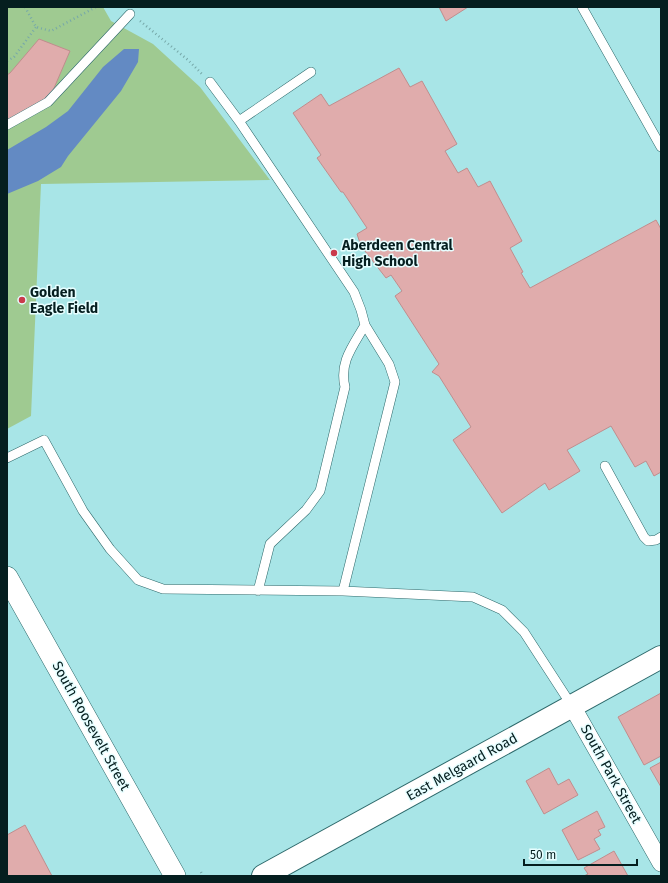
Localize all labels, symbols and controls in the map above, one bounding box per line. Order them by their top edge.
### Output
place label: Aberdeen Central High School [341,237,453,270]
marker: Aberdeen Central High School [329,248,339,258]
place label: Golden Eagle Field [30,284,98,317]
marker: Golden Eagle Field [17,295,27,305]
street label: South Roosevelt Street [48,658,134,794]
street label: South Park Street [577,722,646,827]
street label: East Melgaard Road [404,729,520,805]
scale bar [524,841,637,867]
text: 50 m [530,848,556,862]

